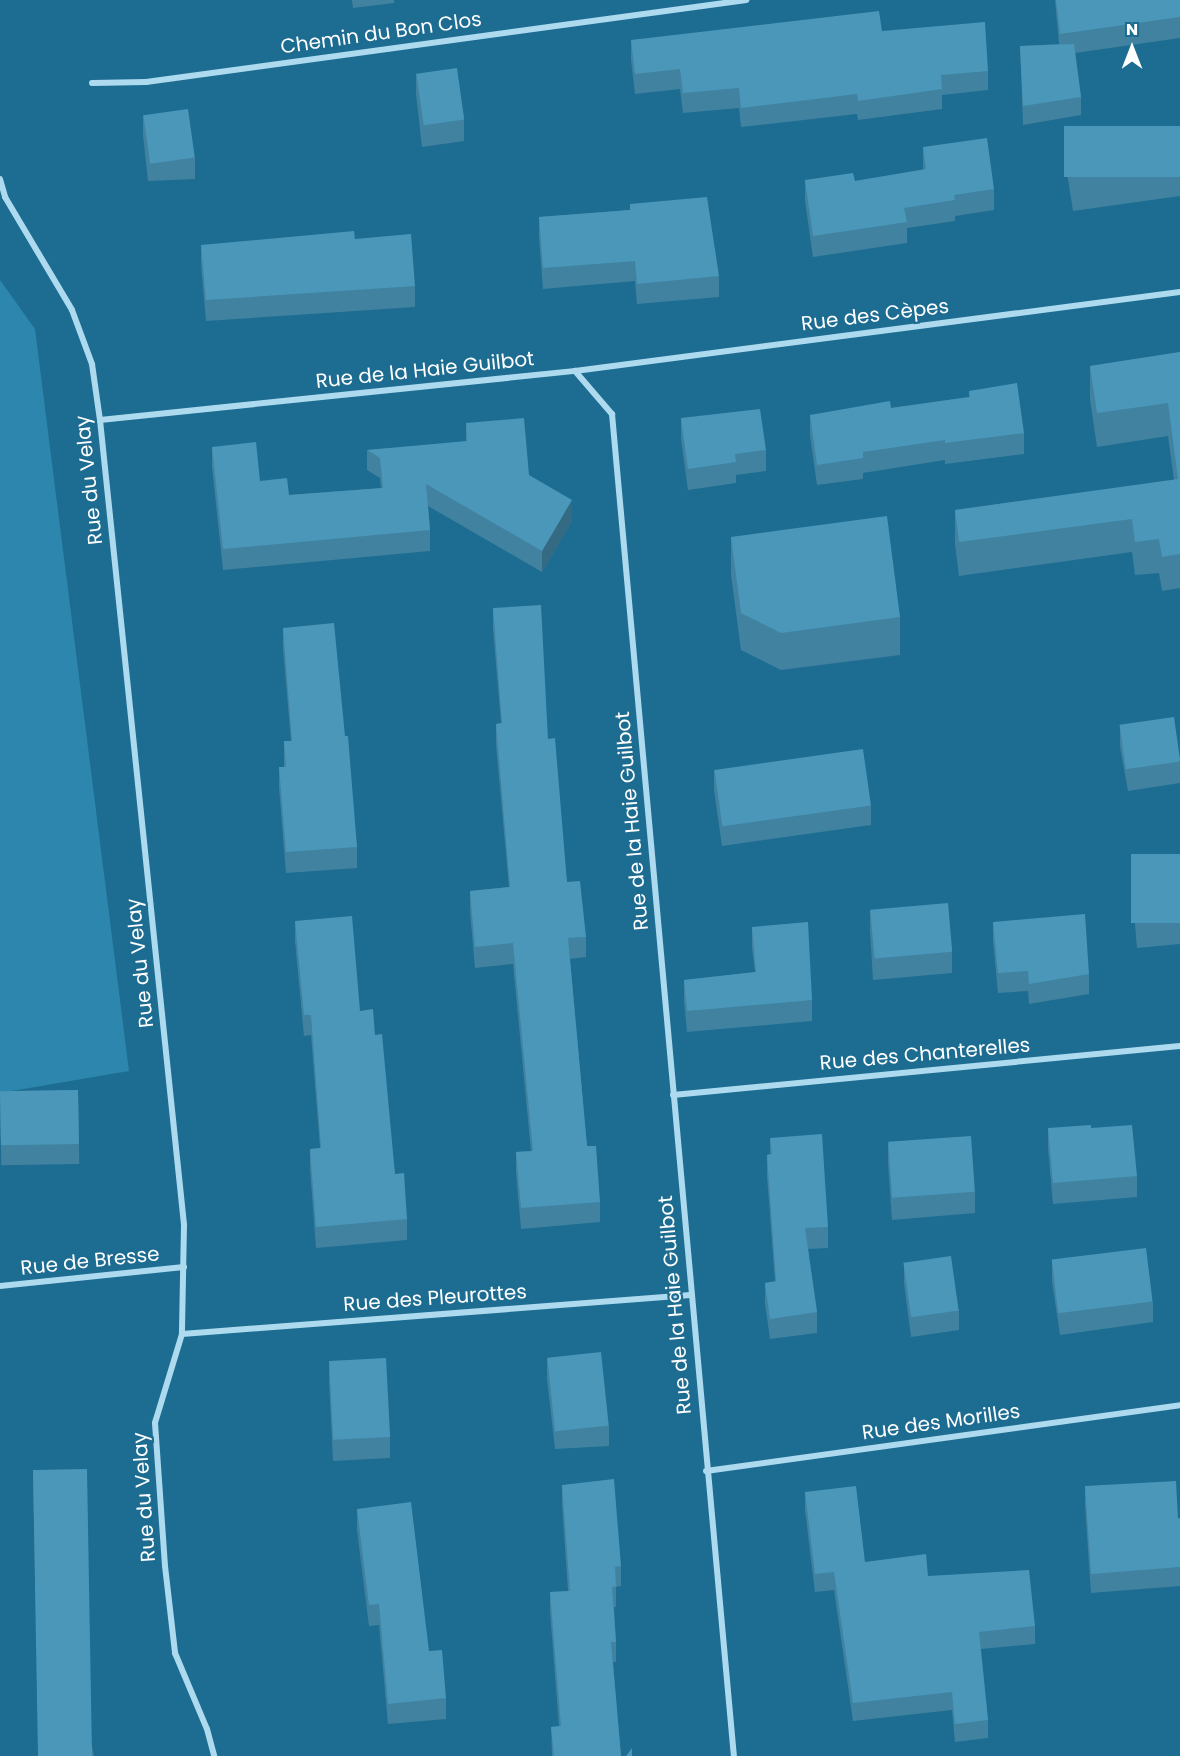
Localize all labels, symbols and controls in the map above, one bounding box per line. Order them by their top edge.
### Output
street label: Chemin du Bon Clos [279,7,483,59]
north arrow [1102,18,1162,78]
text: N [1126,18,1138,41]
street label: Rue des Cèpes [800,294,950,336]
street label: Rue de la Haie Guilbot [315,347,535,393]
street label: Rue du Velay [70,414,108,546]
street label: Rue de la Haie Guilbot [610,711,654,931]
street label: Rue du Velay [121,897,159,1029]
street label: Rue des Chanterelles [819,1033,1031,1075]
street label: Rue de la Haie Guilbot [653,1195,697,1415]
street label: Rue de Bresse [19,1242,161,1280]
street label: Rue des Pleurottes [343,1280,527,1316]
street label: Rue des Morilles [860,1399,1022,1445]
street label: Rue du Velay [127,1431,161,1563]

